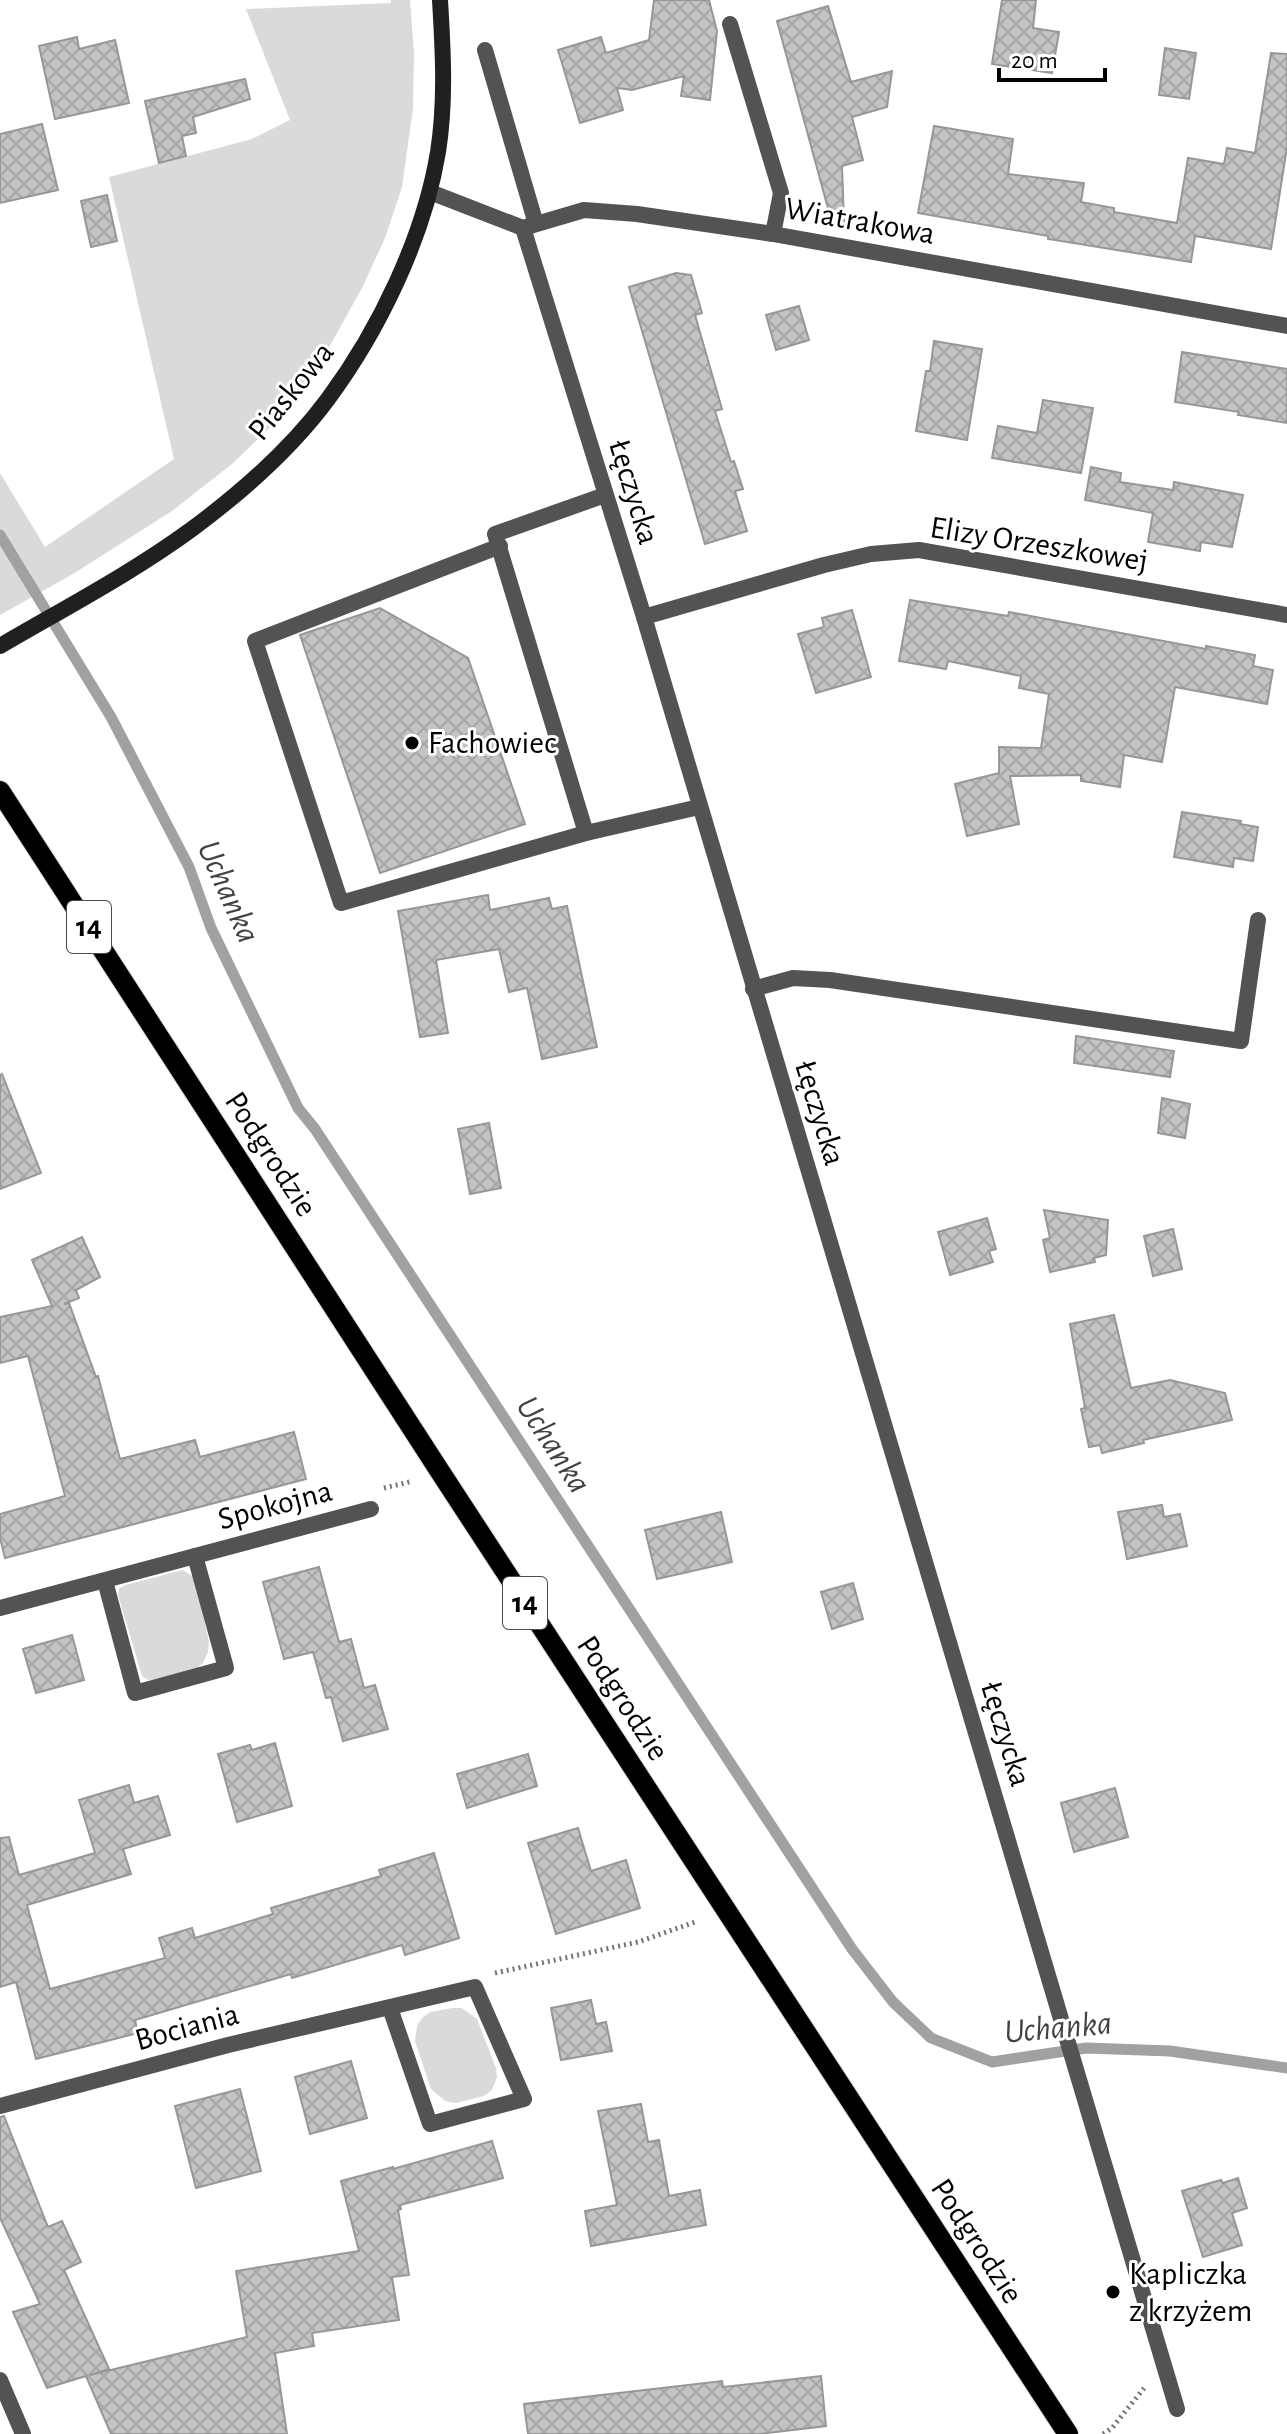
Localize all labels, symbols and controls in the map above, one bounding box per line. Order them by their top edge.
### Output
scale bar [999,32,1105,82]
text: 20 m [1011,49,1058,73]
street label: Wiatrakowa [783,192,937,250]
street label: Piaskowa [242,336,340,446]
street label: Łęczycka [603,436,665,548]
street label: Elizy Orzeszkowej [928,511,1150,577]
place label: Fachowiec [428,727,556,759]
marker: Fachowiec [403,734,421,752]
water label: Uchanka [191,836,265,948]
road number: 14 [67,901,111,953]
street label: Łęczycka [789,1057,851,1169]
street label: Podgrodzie [219,1086,323,1222]
water label: Uchanka [509,1391,597,1499]
street label: Spokojna [215,1474,335,1536]
road number: 14 [503,1577,547,1629]
street label: Podgrodzie [571,1630,675,1766]
street label: Łęczycka [975,1678,1037,1790]
street label: Bociania [132,1998,242,2056]
water label: Uchanka [1003,2006,1113,2050]
street label: Podgrodzie [925,2173,1029,2309]
place label: Kapliczka z krzyżem [1129,2258,1252,2327]
marker: Kapliczka z krzyżem [1104,2283,1122,2301]

